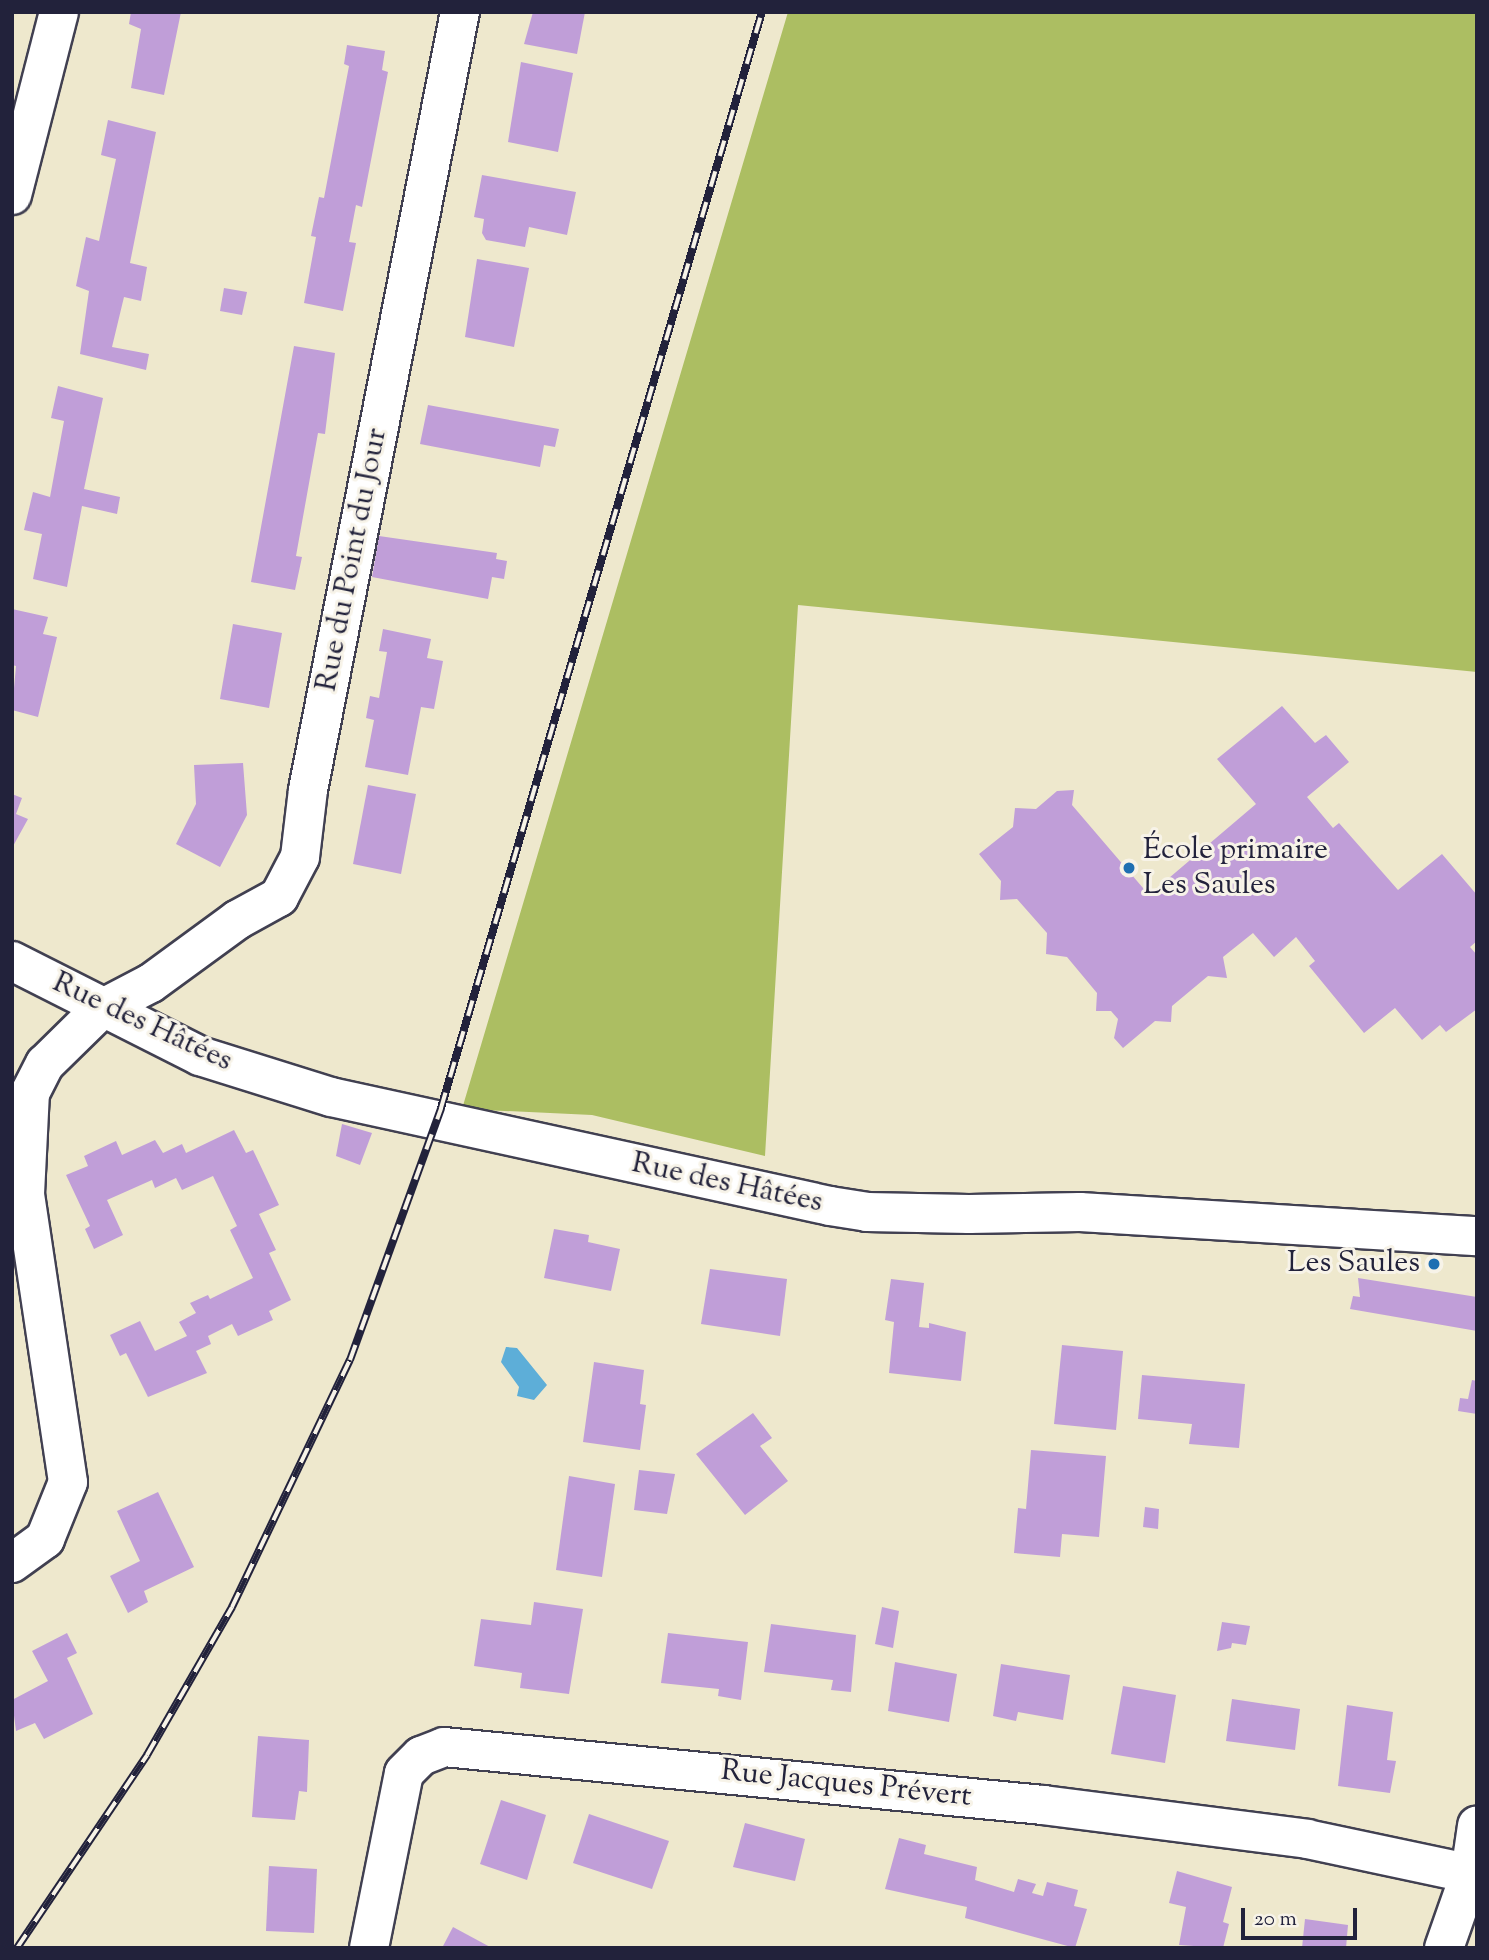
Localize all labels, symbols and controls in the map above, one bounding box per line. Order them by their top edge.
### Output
street label: Rue du Point du Jour [310,425,396,695]
place label: École primaire Les Saules [1143,833,1328,903]
marker: École primaire Les Saules [1121,860,1137,876]
street label: Rue des Hâtées [46,966,238,1080]
street label: Rue des Hâtées [628,1146,826,1222]
place label: Les Saules [1287,1246,1420,1282]
marker: Les Saules [1426,1256,1442,1272]
street label: Rue Jacques Prévert [719,1754,973,1816]
scale bar [1244,1894,1360,1938]
text: 20 m [1254,1905,1297,1935]

